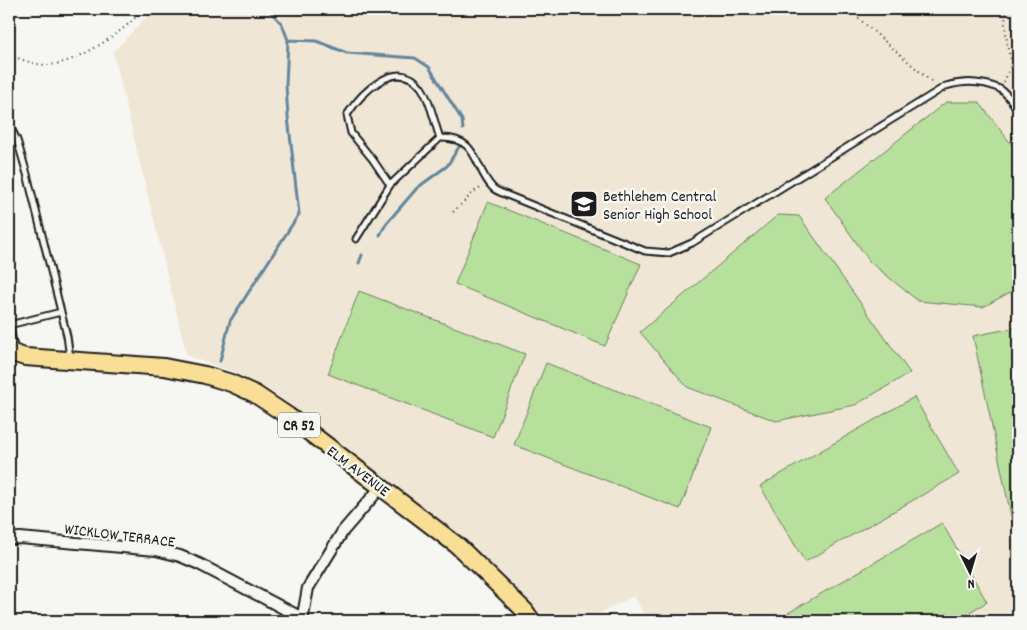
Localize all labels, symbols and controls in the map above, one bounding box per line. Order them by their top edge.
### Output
place label: Bethlehem Central Senior High School [603,186,716,227]
school or university icon: Bethlehem Central Senior High School [569,189,599,219]
road number: CR 52 [278,412,320,438]
street label: ELM AVENUE [321,441,394,504]
street label: WICKLOW TERRACE [63,518,177,555]
north arrow [944,548,994,598]
text: N [967,573,975,593]

